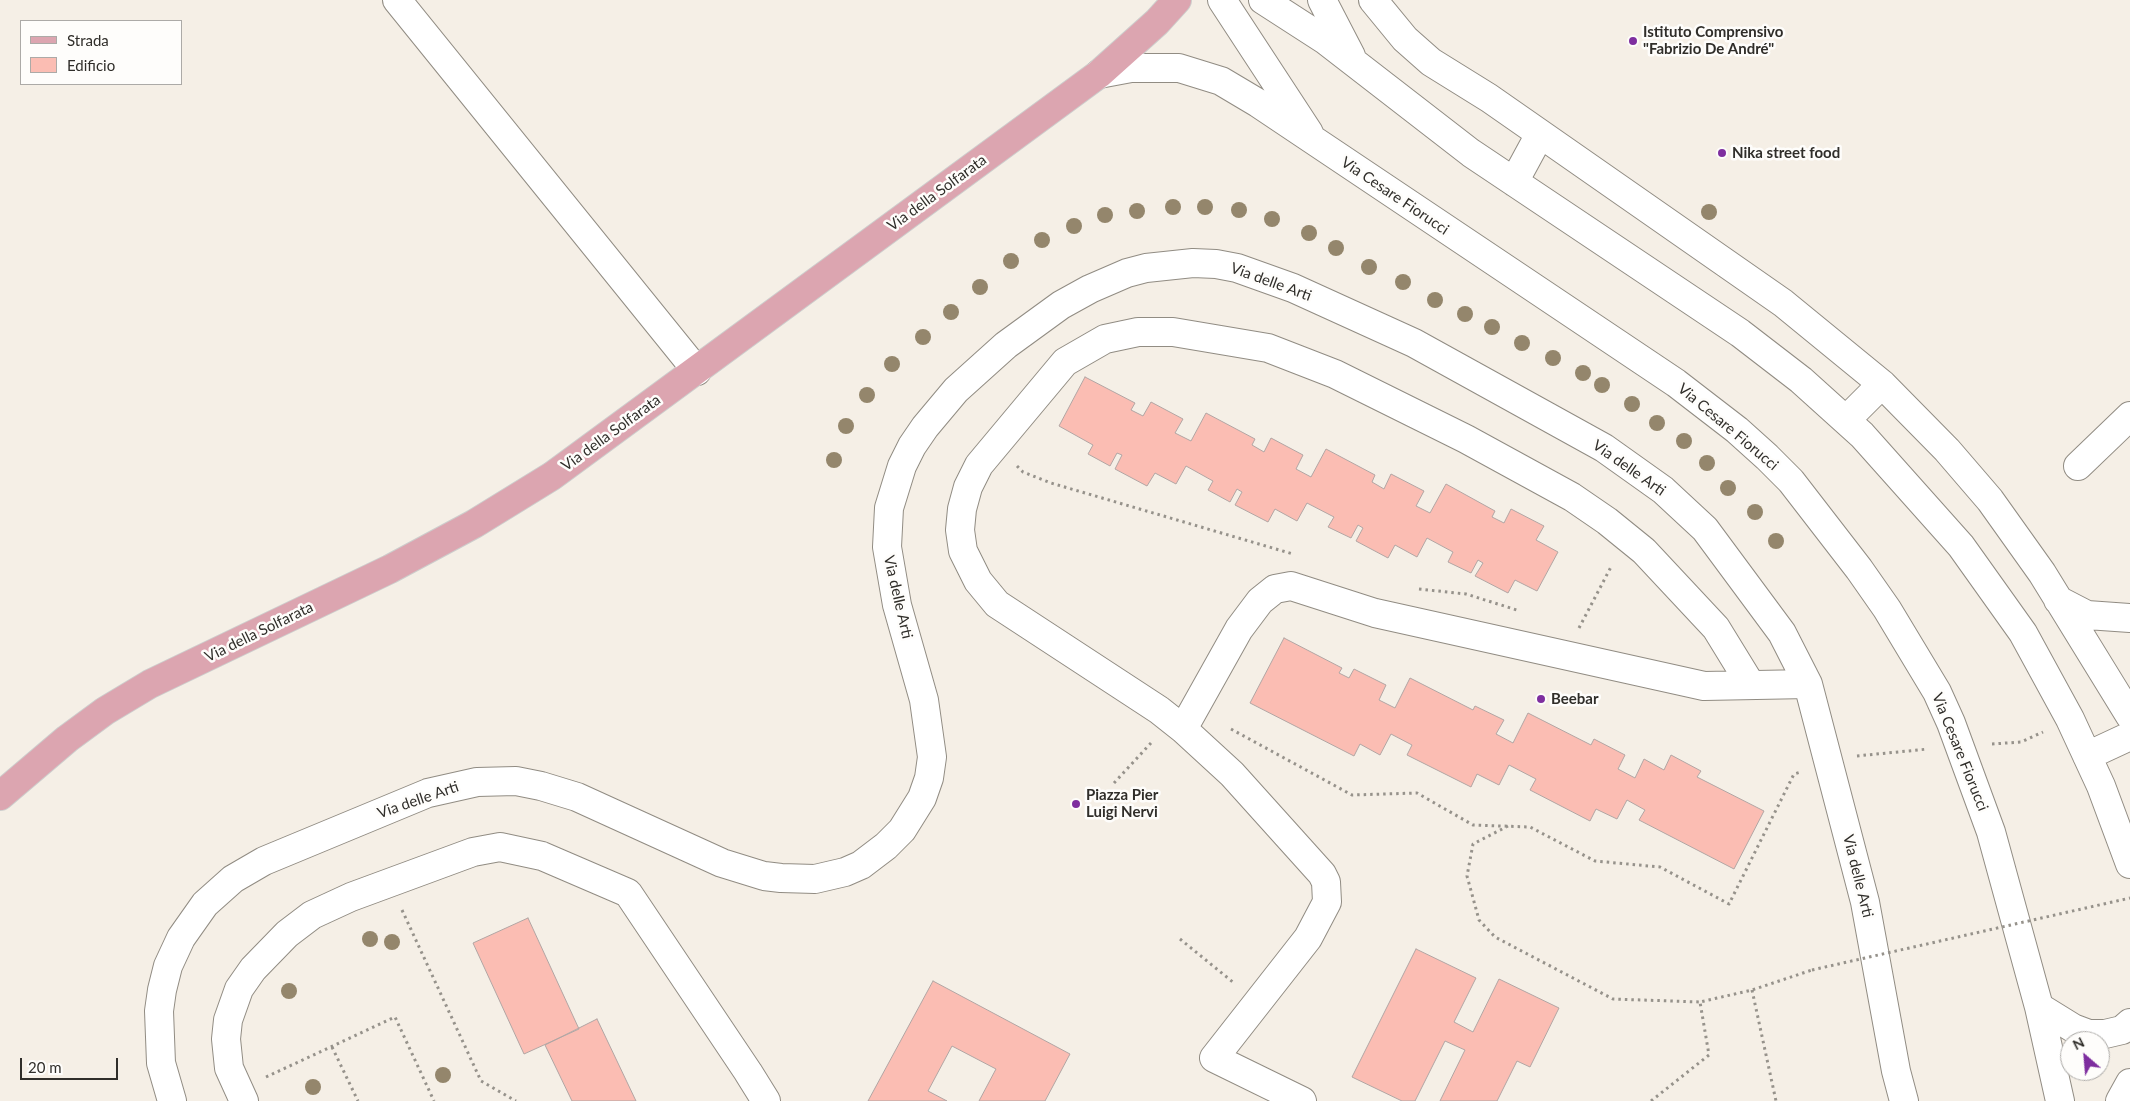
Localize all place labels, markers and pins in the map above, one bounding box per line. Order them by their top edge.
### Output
place label: Istituto Comprensivo "Fabrizio De André" [1643,23,1783,58]
marker: Istituto Comprensivo "Fabrizio De André" [1627,35,1639,47]
place label: Nika street food [1732,144,1840,162]
marker: Nika street food [1716,147,1728,159]
place label: Beebar [1551,690,1599,708]
marker: Beebar [1535,693,1547,705]
place label: Piazza Pier Luigi Nervi [1086,786,1158,821]
marker: Piazza Pier Luigi Nervi [1070,798,1082,810]

